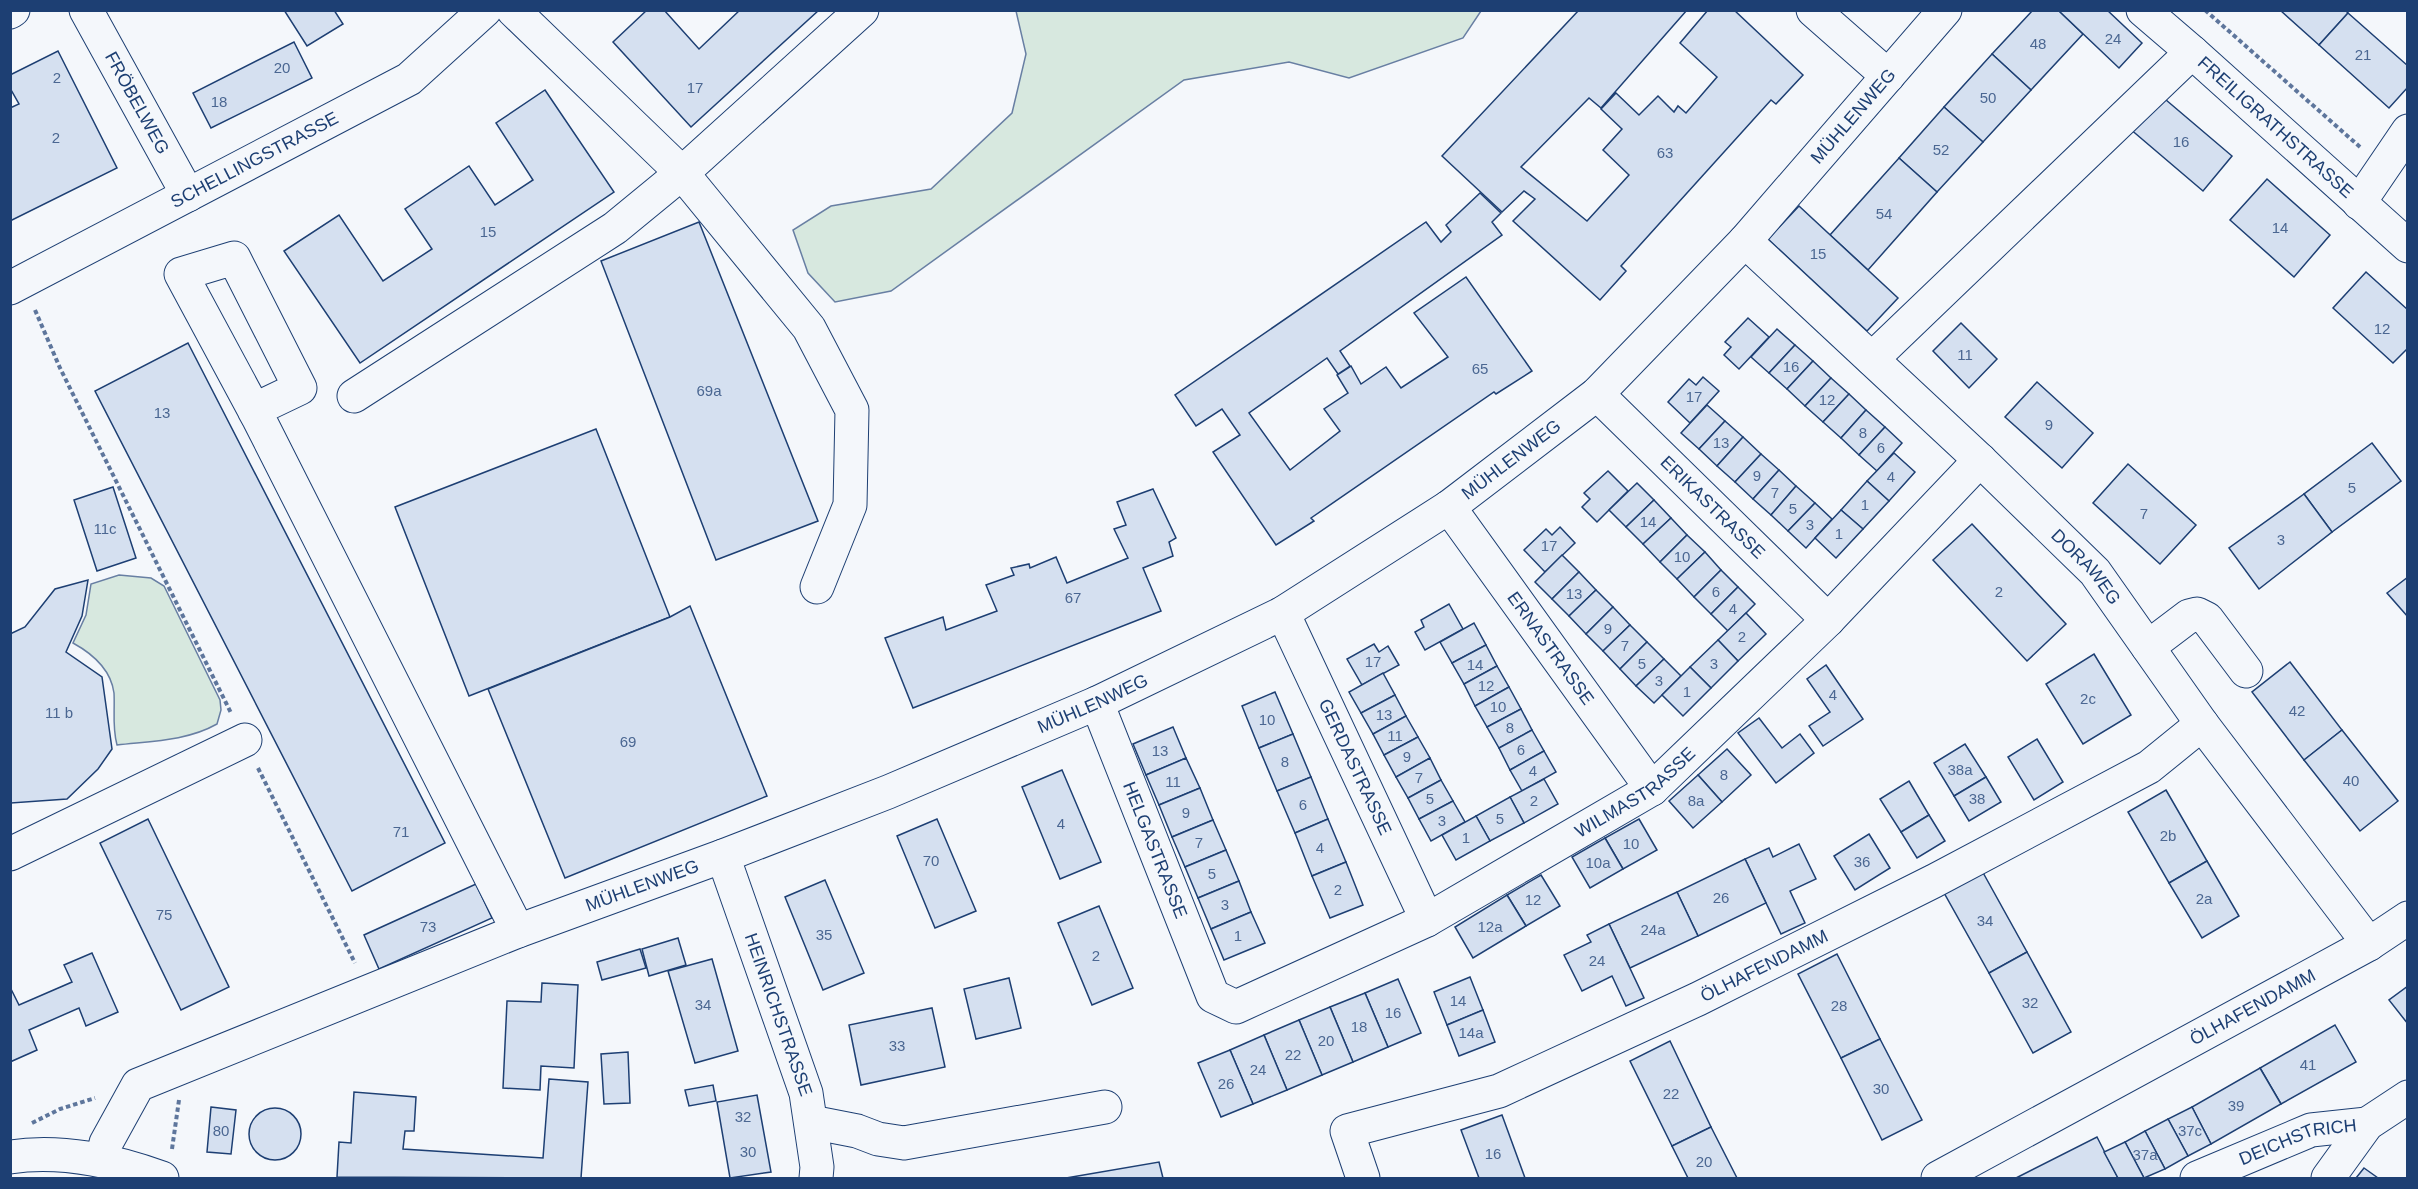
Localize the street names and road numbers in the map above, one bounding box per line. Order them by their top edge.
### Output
street label: FRÖBELWEG [101,48,173,157]
street label: FREILIGRATHSTRASSE [2194,52,2357,202]
street label: MÜHLENWEG [1807,65,1900,168]
street label: SCHELLINGSTRASSE [167,108,342,212]
street label: MÜHLENWEG [1458,415,1565,504]
street label: ERIKASTRASSE [1656,452,1769,563]
street label: DORAWEG [2047,525,2125,608]
street label: ERNASTRASSE [1503,588,1598,708]
street label: MÜHLENWEG [1034,670,1151,737]
street label: GERDASTRASSE [1315,696,1396,838]
street label: WILMASTRASSE [1571,743,1699,842]
street label: HELGASTRASSE [1119,779,1191,921]
street label: MÜHLENWEG [583,856,702,915]
street label: ÖLHAFENDAMM [1697,926,1831,1006]
street label: HEINRICHSTRASSE [741,930,816,1099]
street label: ÖLHAFENDAMM [2186,965,2319,1049]
street label: DEICHSTRICH [2236,1115,2358,1169]

